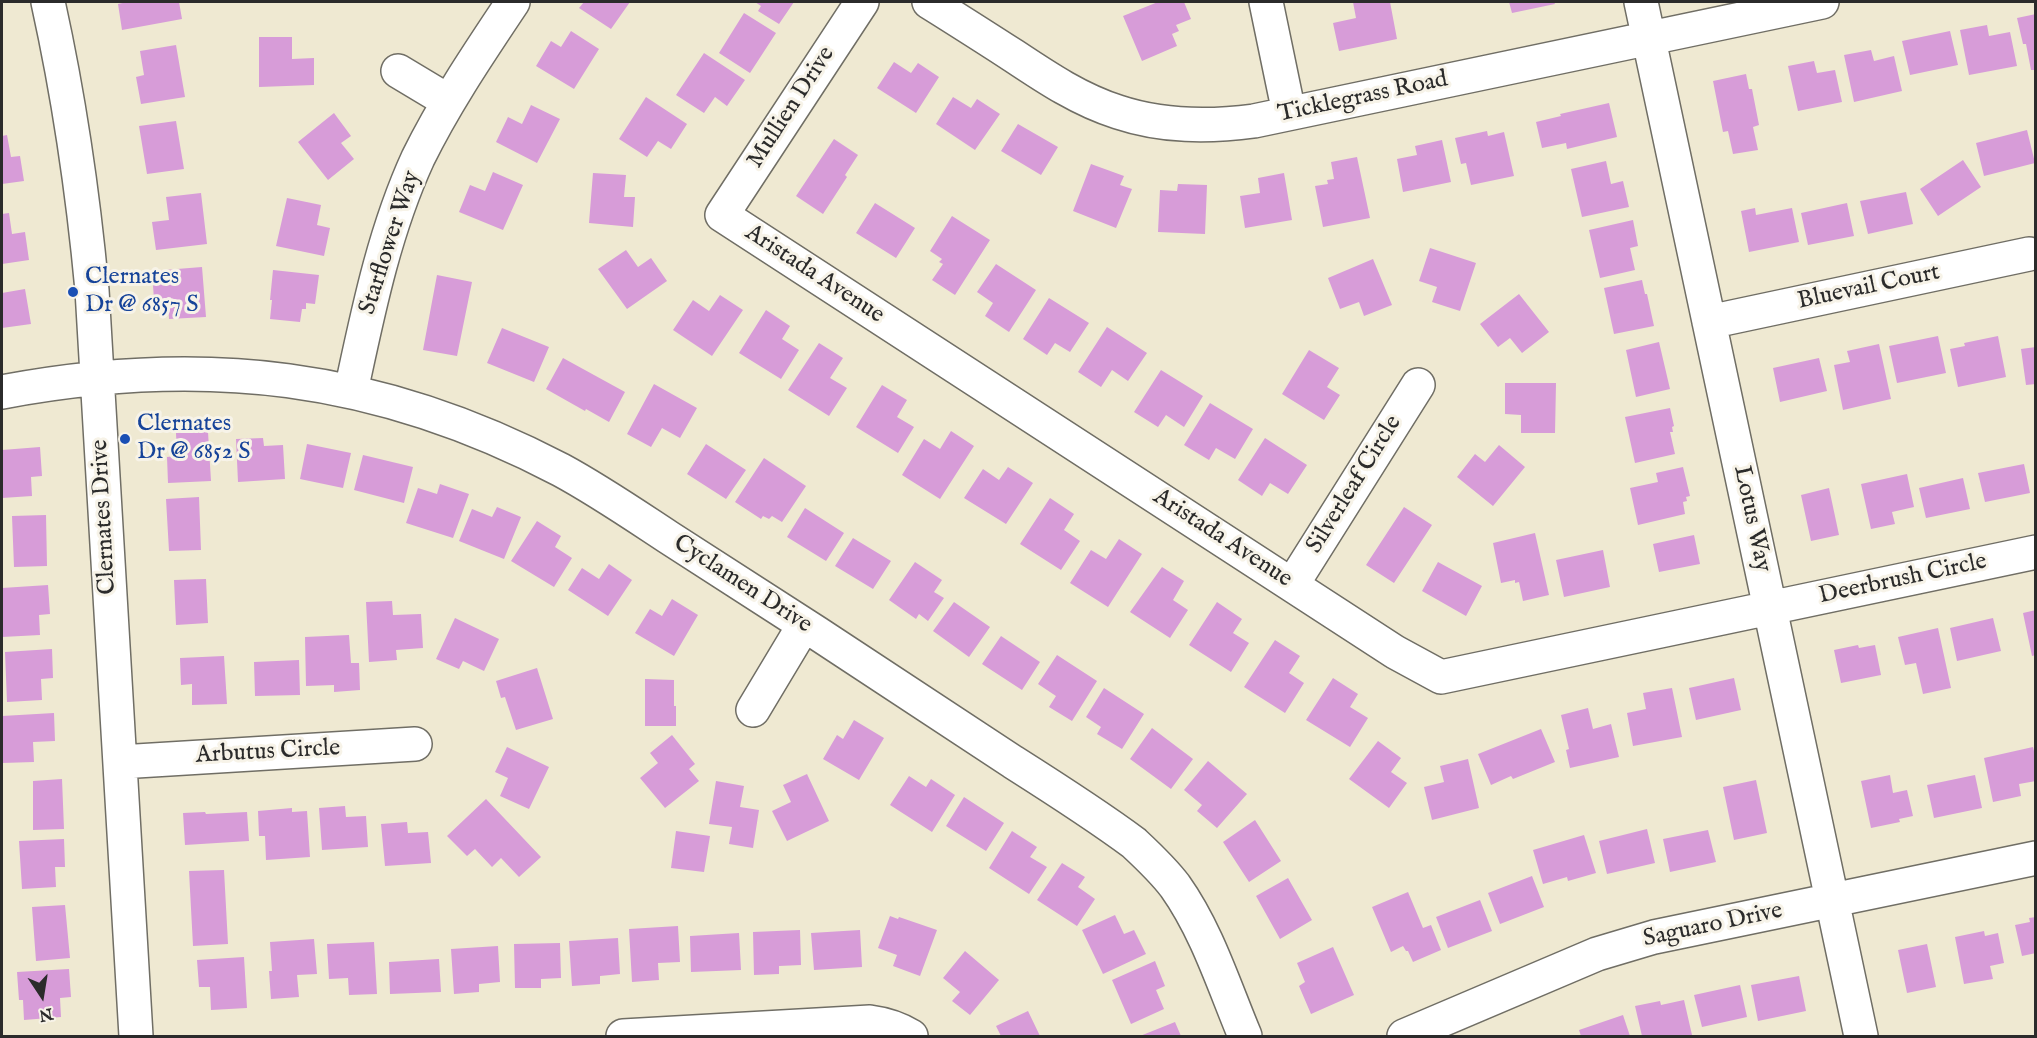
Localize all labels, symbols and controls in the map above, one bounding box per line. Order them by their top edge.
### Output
street label: Mullien Drive [742,42,842,174]
street label: Ticklegrass Road [1275,66,1451,130]
street label: Starflower Way [354,167,428,319]
street label: Aristada Avenue [739,219,889,331]
street label: Bluevail Court [1795,259,1943,317]
place label: Clernates Dr @ 6857 S [85,264,199,320]
marker: Clernates Dr @ 6857 S [66,285,80,299]
place label: Clernates Dr @ 6852 S [137,411,251,467]
street label: Silverleaf Circle [1301,411,1409,559]
marker: Clernates Dr @ 6852 S [118,432,132,446]
street label: Clernates Drive [87,439,123,595]
street label: Lotus Way [1726,463,1776,575]
street label: Aristada Avenue [1147,483,1297,595]
street label: Cyclamen Drive [667,530,817,640]
street label: Deerbrush Circle [1817,548,1989,612]
street label: Arbutus Circle [195,735,341,771]
street label: Saguaro Drive [1641,897,1785,955]
north arrow [12,966,72,1026]
text: N [37,1002,55,1025]

